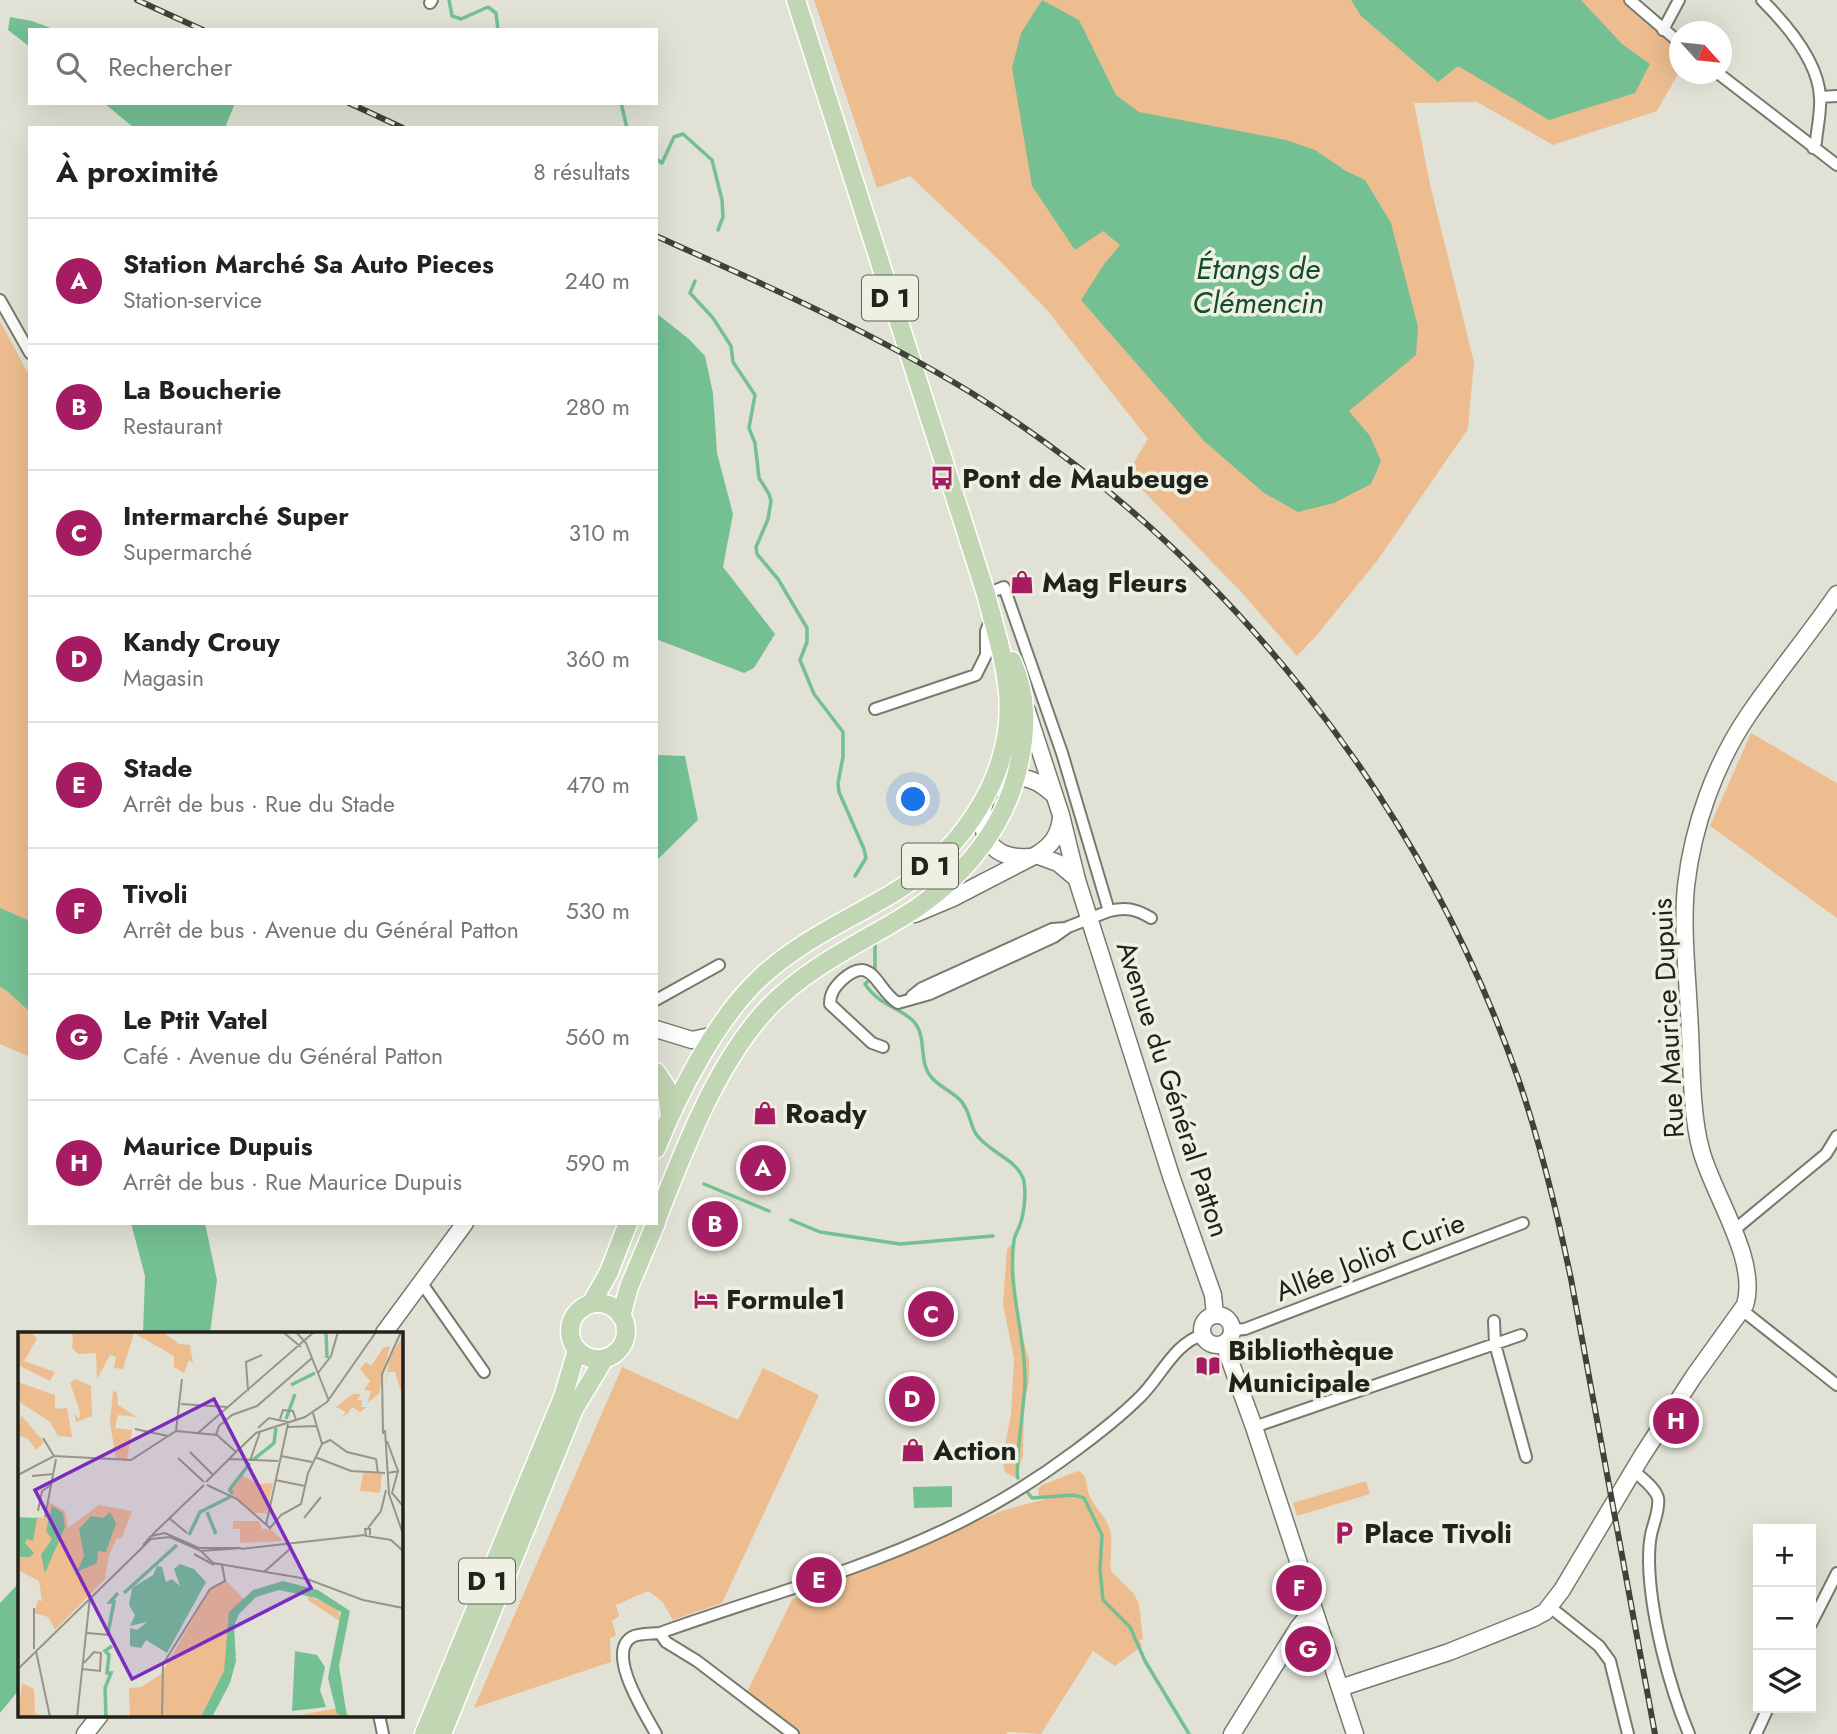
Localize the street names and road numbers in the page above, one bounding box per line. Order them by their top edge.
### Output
road number: D 1 [862,276,918,320]
road number: D 1 [902,844,958,888]
street label: Rue Maurice Dupuis [1641,897,1695,1139]
street label: Avenue du Général Patton [1106,936,1240,1242]
street label: Allée Joliot Curie [1269,1202,1471,1312]
road number: D 1 [459,1558,515,1604]

